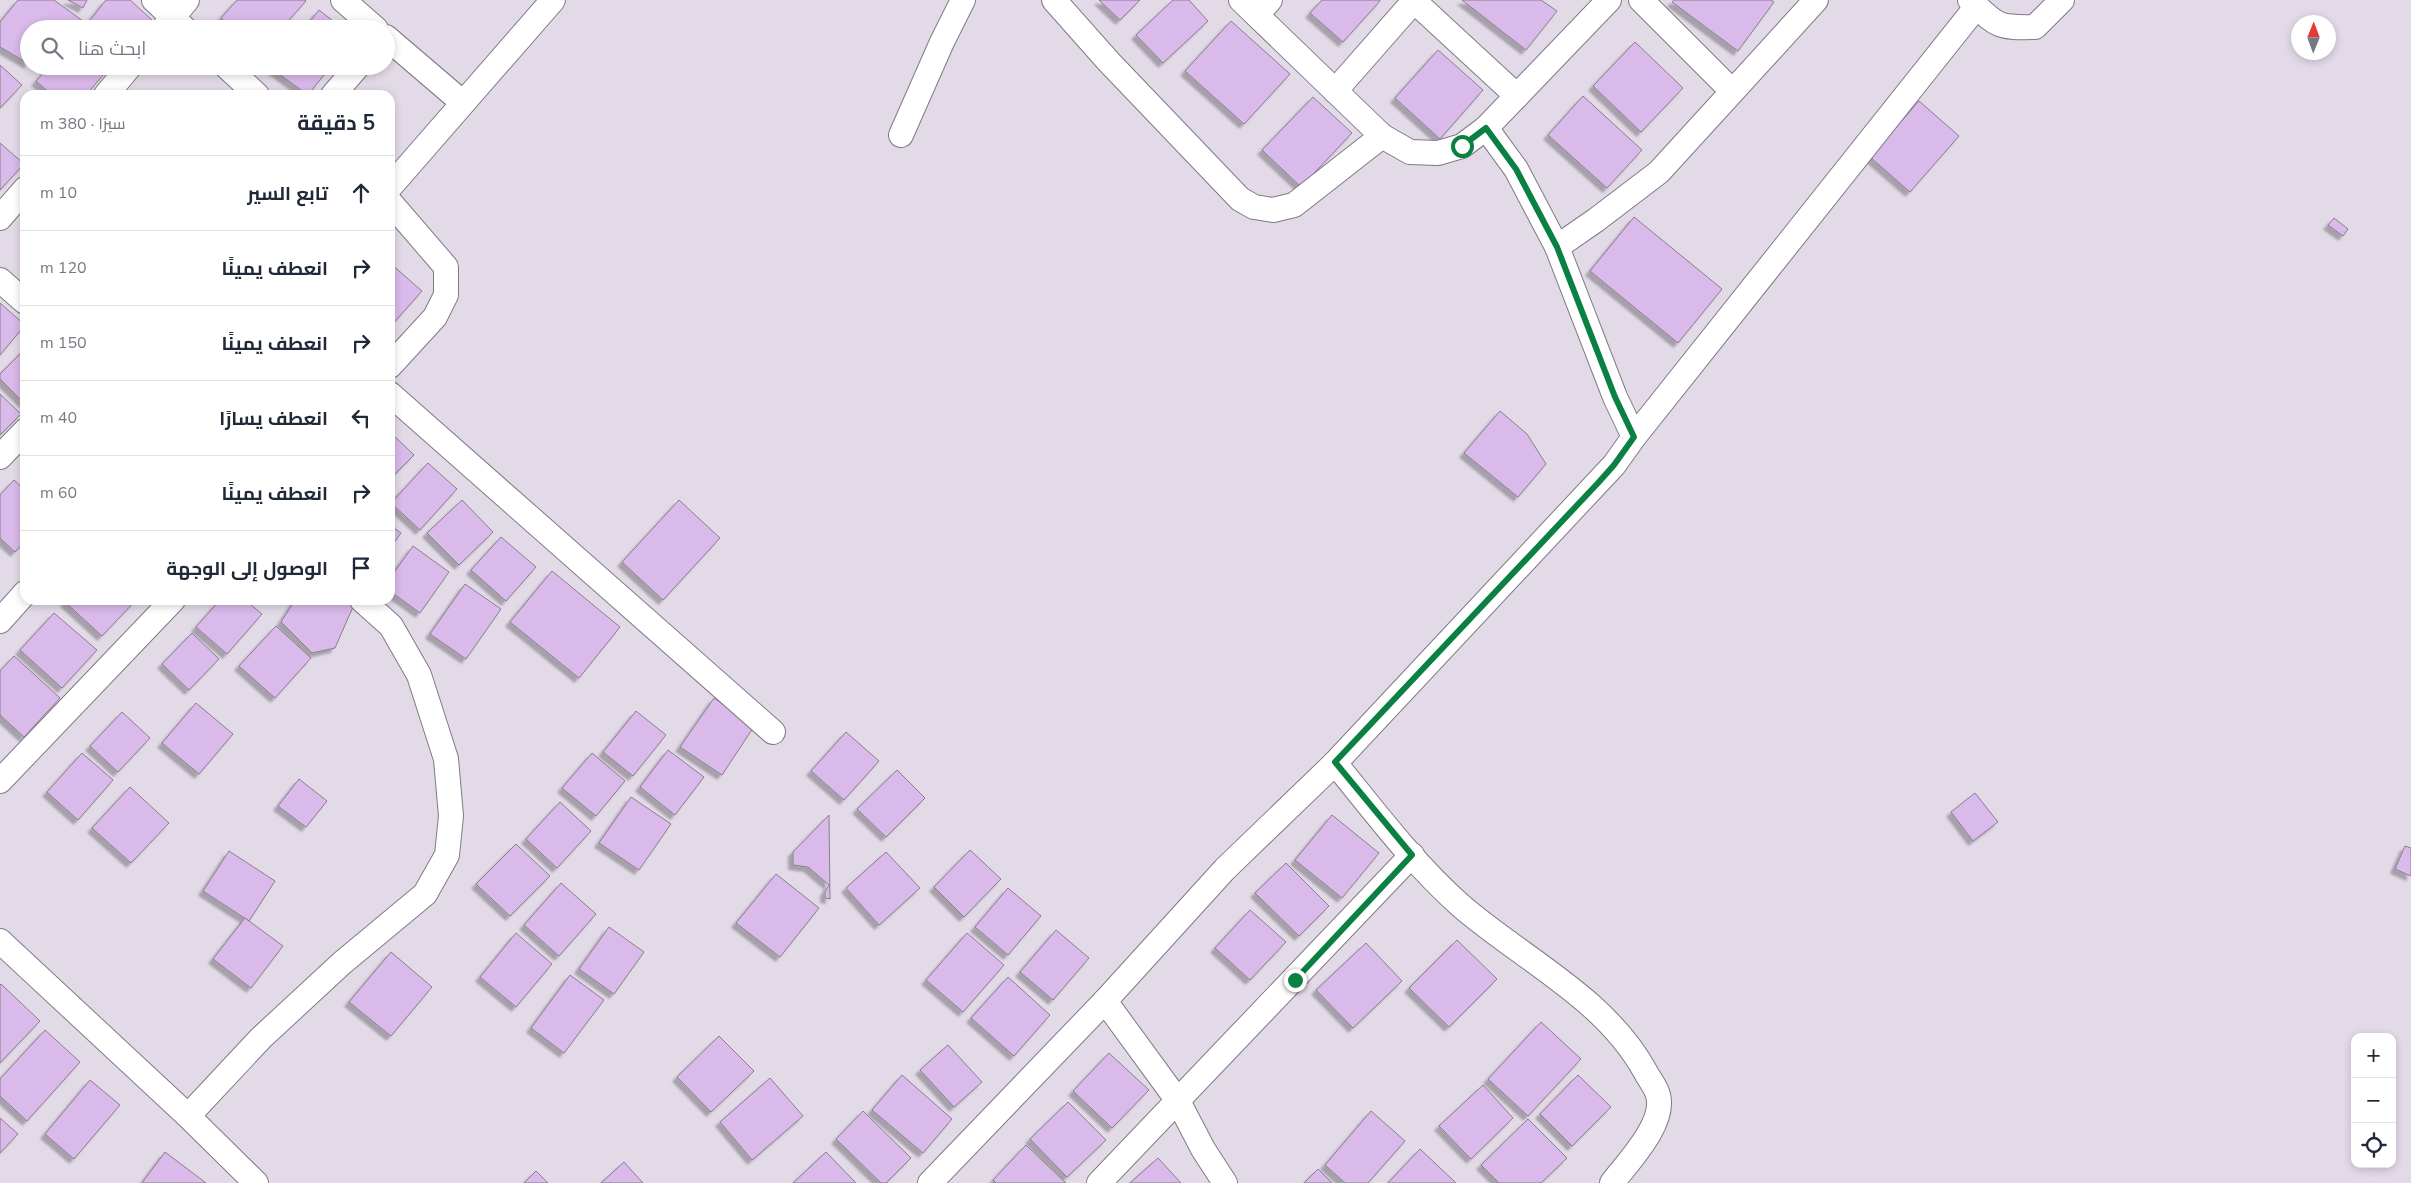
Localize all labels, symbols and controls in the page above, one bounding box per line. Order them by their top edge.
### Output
north arrow [2291,15,2336,60]
search box [20,20,395,75]
icon: search [38,34,66,62]
text: ابحث هنا [78,36,146,62]
text: 5 دقيقة [297,109,375,137]
text: سيرًا · 380 m [40,113,126,135]
route start [1451,135,1474,158]
icon: ahead [347,179,375,207]
text: تابع السير [247,181,328,207]
text: 10 m [40,182,77,204]
icon: right [347,254,375,282]
text: انعطف يمينًا [222,256,328,282]
text: 120 m [40,257,87,279]
icon: right [347,329,375,357]
text: انعطف يمينًا [222,331,328,357]
text: 150 m [40,332,87,354]
icon: left [347,404,375,432]
text: انعطف يسارًا [219,406,328,432]
text: 40 m [40,407,77,429]
icon: right [347,479,375,507]
text: انعطف يمينًا [222,481,328,507]
text: 60 m [40,482,77,504]
icon: arrive [347,554,375,582]
text: الوصول إلى الوجهة [166,556,328,582]
route end [1284,969,1307,992]
map controls [2351,1033,2396,1168]
button: + [2351,1033,2396,1078]
button: − [2351,1078,2396,1123]
button: locate [2351,1123,2396,1168]

